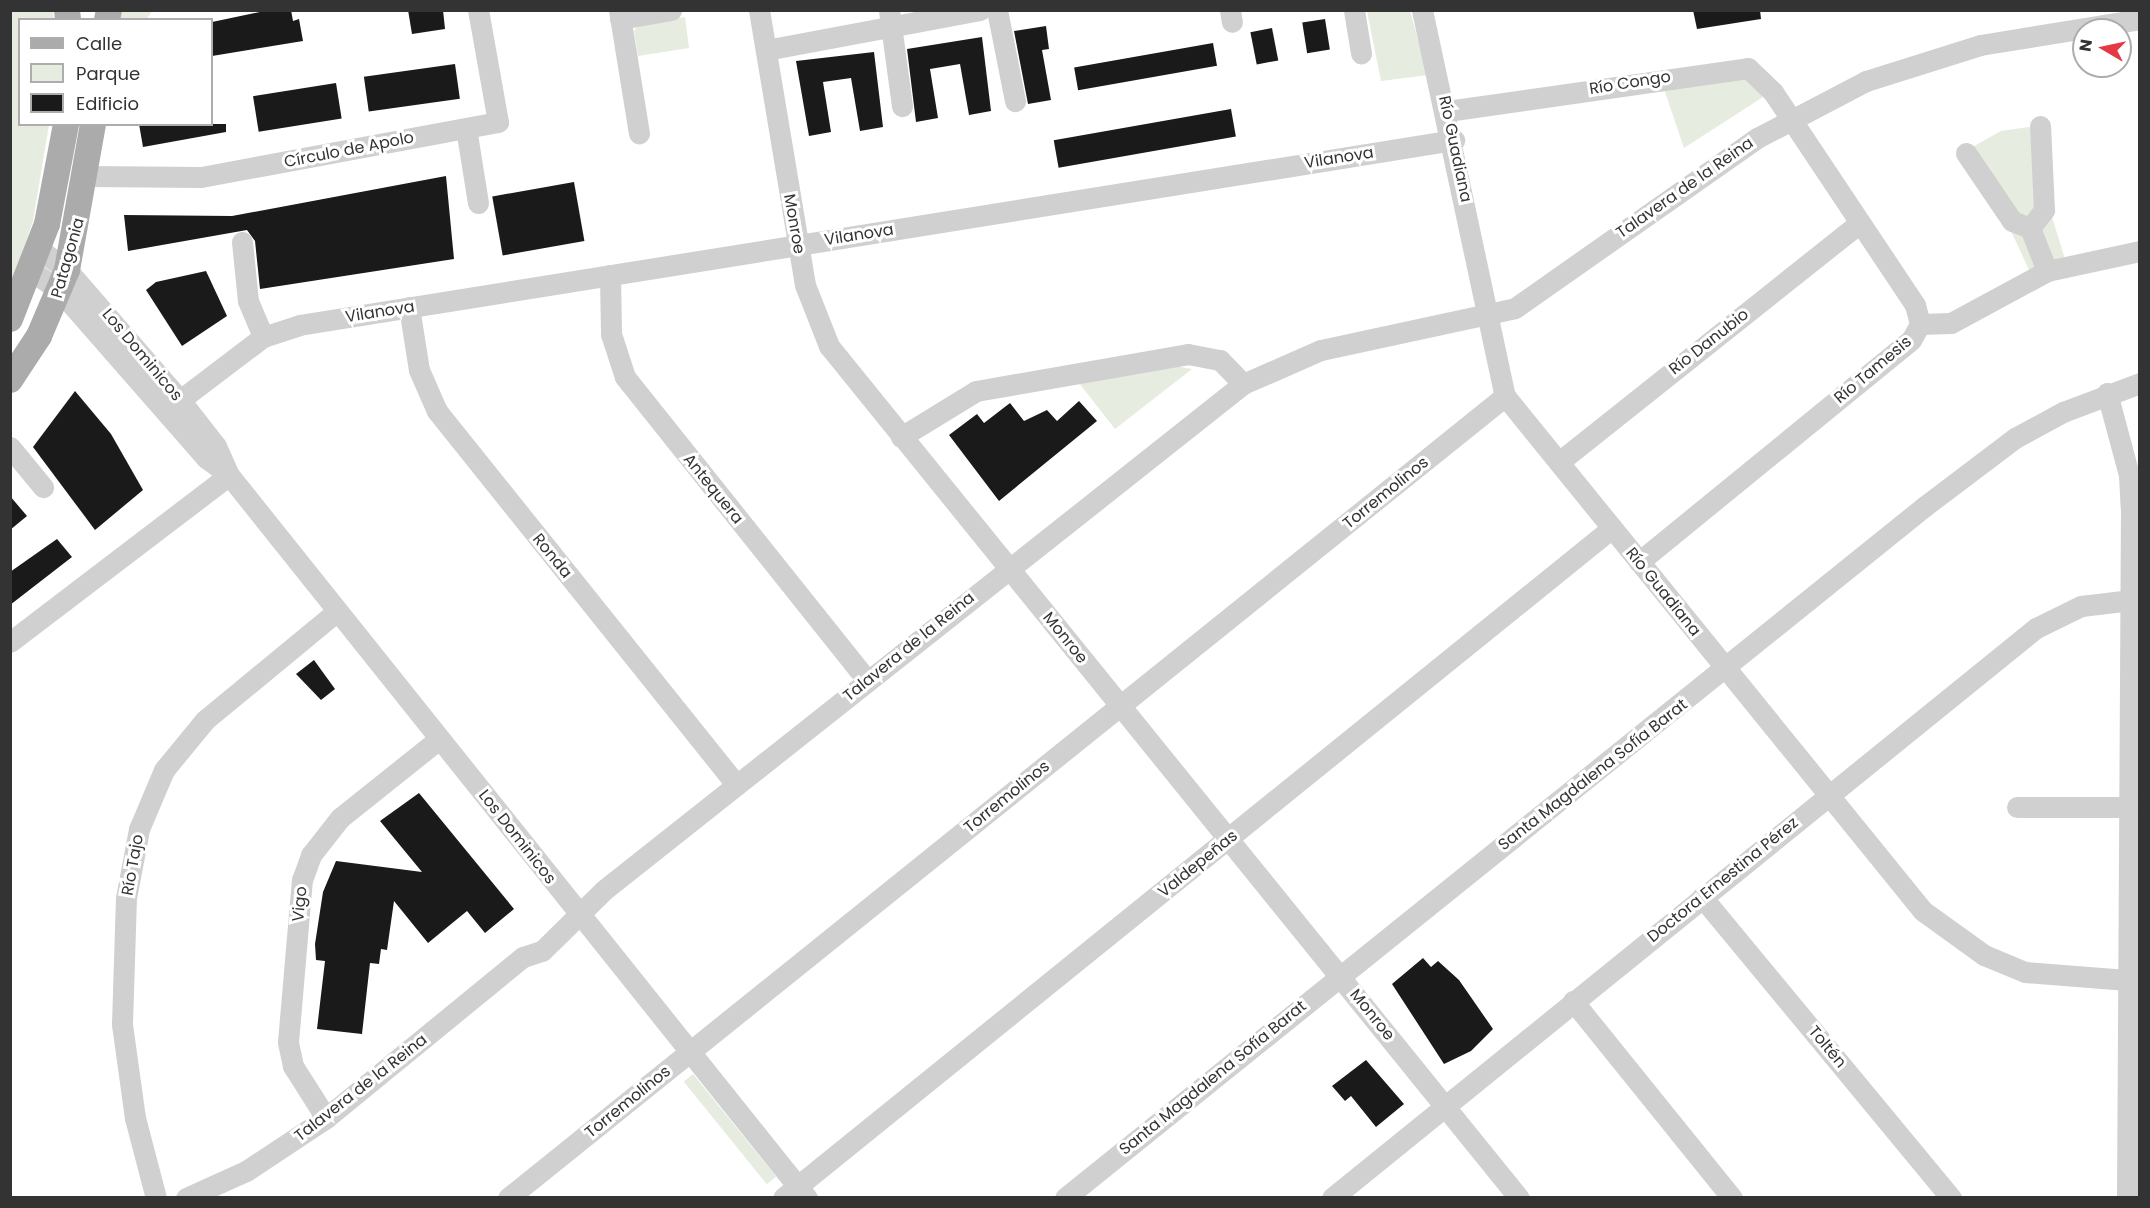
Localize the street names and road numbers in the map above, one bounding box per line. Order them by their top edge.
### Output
street label: Río Congo [1588,67,1672,99]
street label: Río Guadiana [1434,94,1476,204]
street label: Círculo de Apolo [283,128,415,172]
street label: Talavera de la Reina [1613,133,1757,243]
street label: Vilanova [1303,143,1375,173]
street label: Monroe [779,193,809,255]
street label: Patagonia [47,216,89,300]
street label: Vilanova [823,220,895,250]
street label: Vilanova [344,297,416,327]
street label: Los Dominicos [98,305,186,405]
street label: Río Danubio [1665,305,1753,379]
street label: Río Tamesis [1831,332,1915,408]
street label: Antequera [679,450,747,528]
street label: Torremolinos [1339,453,1433,533]
street label: Ronda [528,530,576,582]
street label: Río Guadiana [1621,544,1705,640]
street label: Talavera de la Reina [840,588,978,706]
street label: Monroe [1039,608,1091,668]
street label: Santa Magdalena Sofía Barat [1495,695,1691,855]
street label: Torremolinos [960,757,1054,837]
street label: Los Dominicos [474,786,560,888]
street label: Doctora Ernestina Pérez [1644,813,1802,947]
street label: Valdepeñas [1154,826,1242,902]
street label: Río Tajo [118,833,148,897]
street label: Vigo [289,885,311,923]
street label: Monroe [1346,985,1398,1045]
street label: Santa Magdalena Sofía Barat [1116,997,1310,1159]
street label: Toltén [1804,1022,1850,1072]
street label: Talavera de la Reina [291,1030,431,1146]
street label: Torremolinos [581,1062,675,1142]

